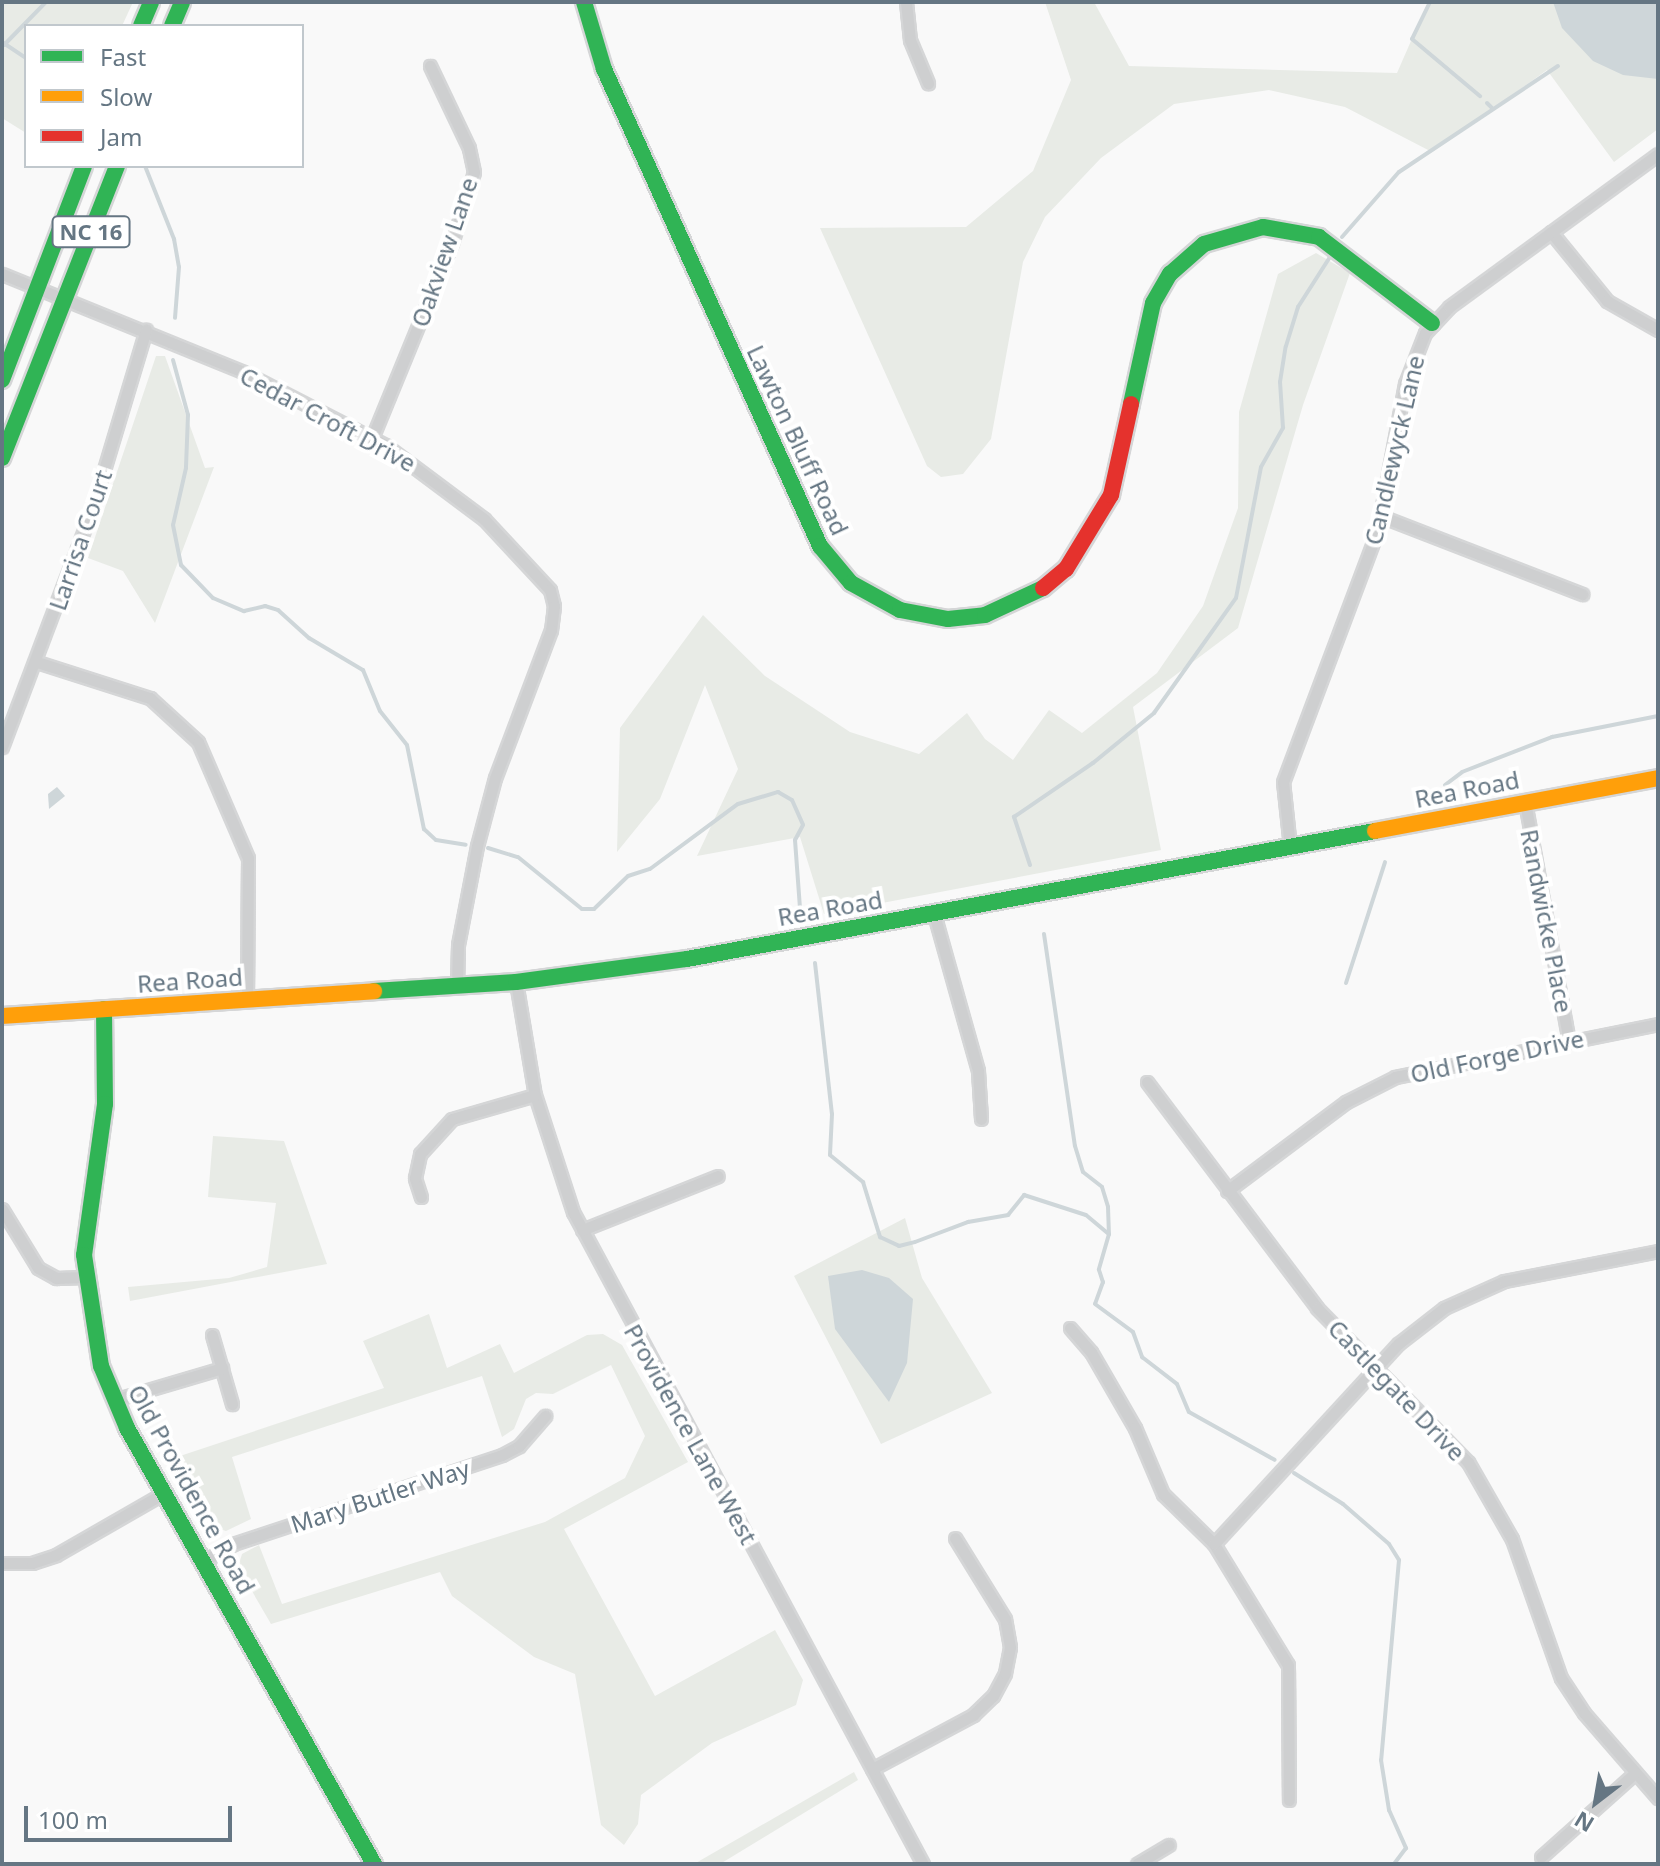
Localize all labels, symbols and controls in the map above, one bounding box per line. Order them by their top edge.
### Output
legend [24,24,304,168]
text: Fast [100,40,146,73]
text: Slow [100,80,152,113]
text: Jam [100,120,142,153]
street label: Oakview Lane [405,174,483,330]
road number: NC 16 [51,214,131,250]
street label: Lawton Bluff Road [741,340,855,540]
street label: Candlewyck Lane [1358,352,1430,548]
street label: Cedar Croft Drive [235,361,421,477]
street label: Larrisa Court [43,466,117,614]
street label: Rea Road [1412,765,1522,813]
street label: Randwicke Place [1515,827,1579,1015]
street label: Rea Road [775,885,885,931]
street label: Rea Road [136,962,244,998]
street label: Old Forge Drive [1408,1024,1586,1088]
street label: Castlegate Drive [1323,1314,1471,1466]
street label: Providence Lane West [619,1319,763,1549]
street label: Old Providence Road [123,1380,261,1598]
street label: Mary Butler Way [287,1454,473,1538]
north arrow [1556,1762,1636,1842]
scale bar [28,1790,236,1840]
text: 100 m [38,1803,108,1836]
text: N [1568,1805,1599,1840]

